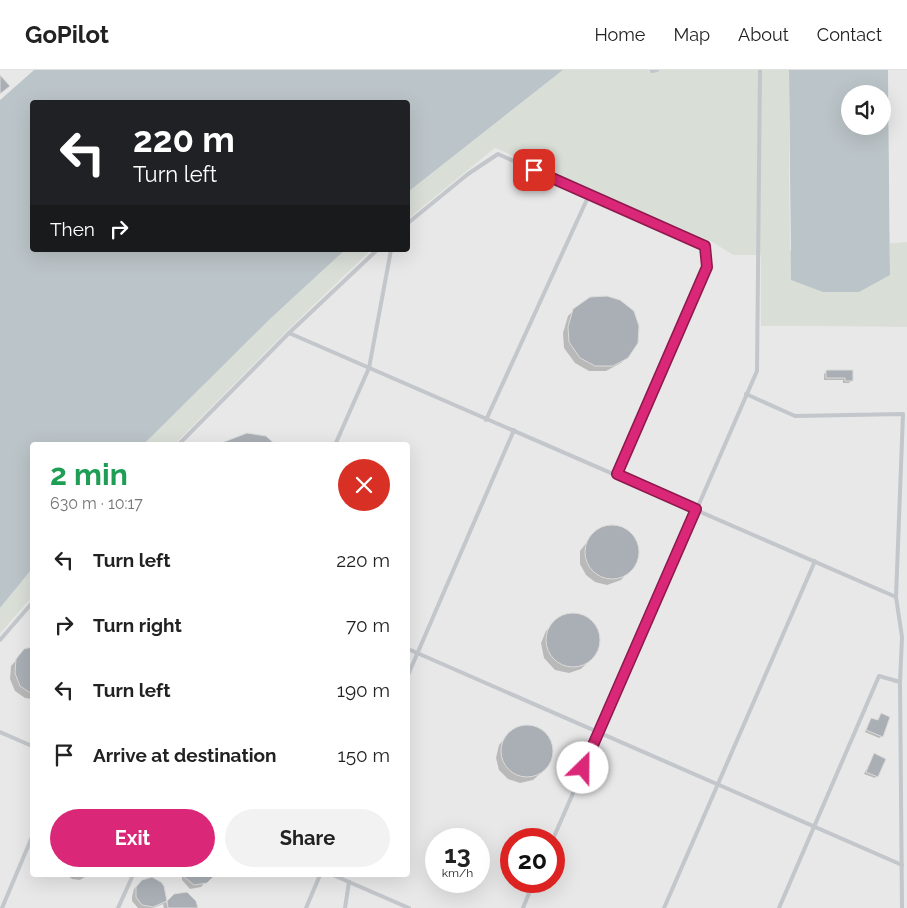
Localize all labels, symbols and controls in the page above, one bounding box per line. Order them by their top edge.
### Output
text: GoPilot [25,20,109,49]
text: Home [594,24,645,45]
text: Map [673,24,710,45]
text: About [738,24,789,45]
text: Contact [817,24,882,45]
map controls [841,85,891,135]
button: sound [841,85,891,135]
text: 220 m [133,119,235,160]
icon: left [50,120,115,185]
pin [513,149,555,191]
icon: arrive [520,156,548,184]
text: Turn left [133,161,217,187]
icon: right [105,215,133,243]
text: Then [50,218,95,240]
text: 2 min [50,457,128,492]
button: close [338,459,390,511]
text: 630 m · 10:17 [50,494,143,513]
icon: left [50,546,78,574]
text: Turn left [93,549,170,571]
text: 220 m [336,549,390,571]
icon: right [50,611,78,639]
text: Turn right [93,614,182,636]
text: 70 m [346,614,390,636]
icon: left [50,676,78,704]
text: Turn left [93,679,170,701]
text: 190 m [337,679,390,701]
icon: arrive [50,741,78,769]
position arrow [556,741,608,793]
text: Arrive at destination [93,744,277,766]
text: 150 m [338,744,390,766]
button: Exit [50,809,215,867]
button: Share [225,809,390,867]
speed limit sign: 20 [500,828,565,893]
text: 13 [444,839,471,869]
text: km/h [442,866,473,880]

